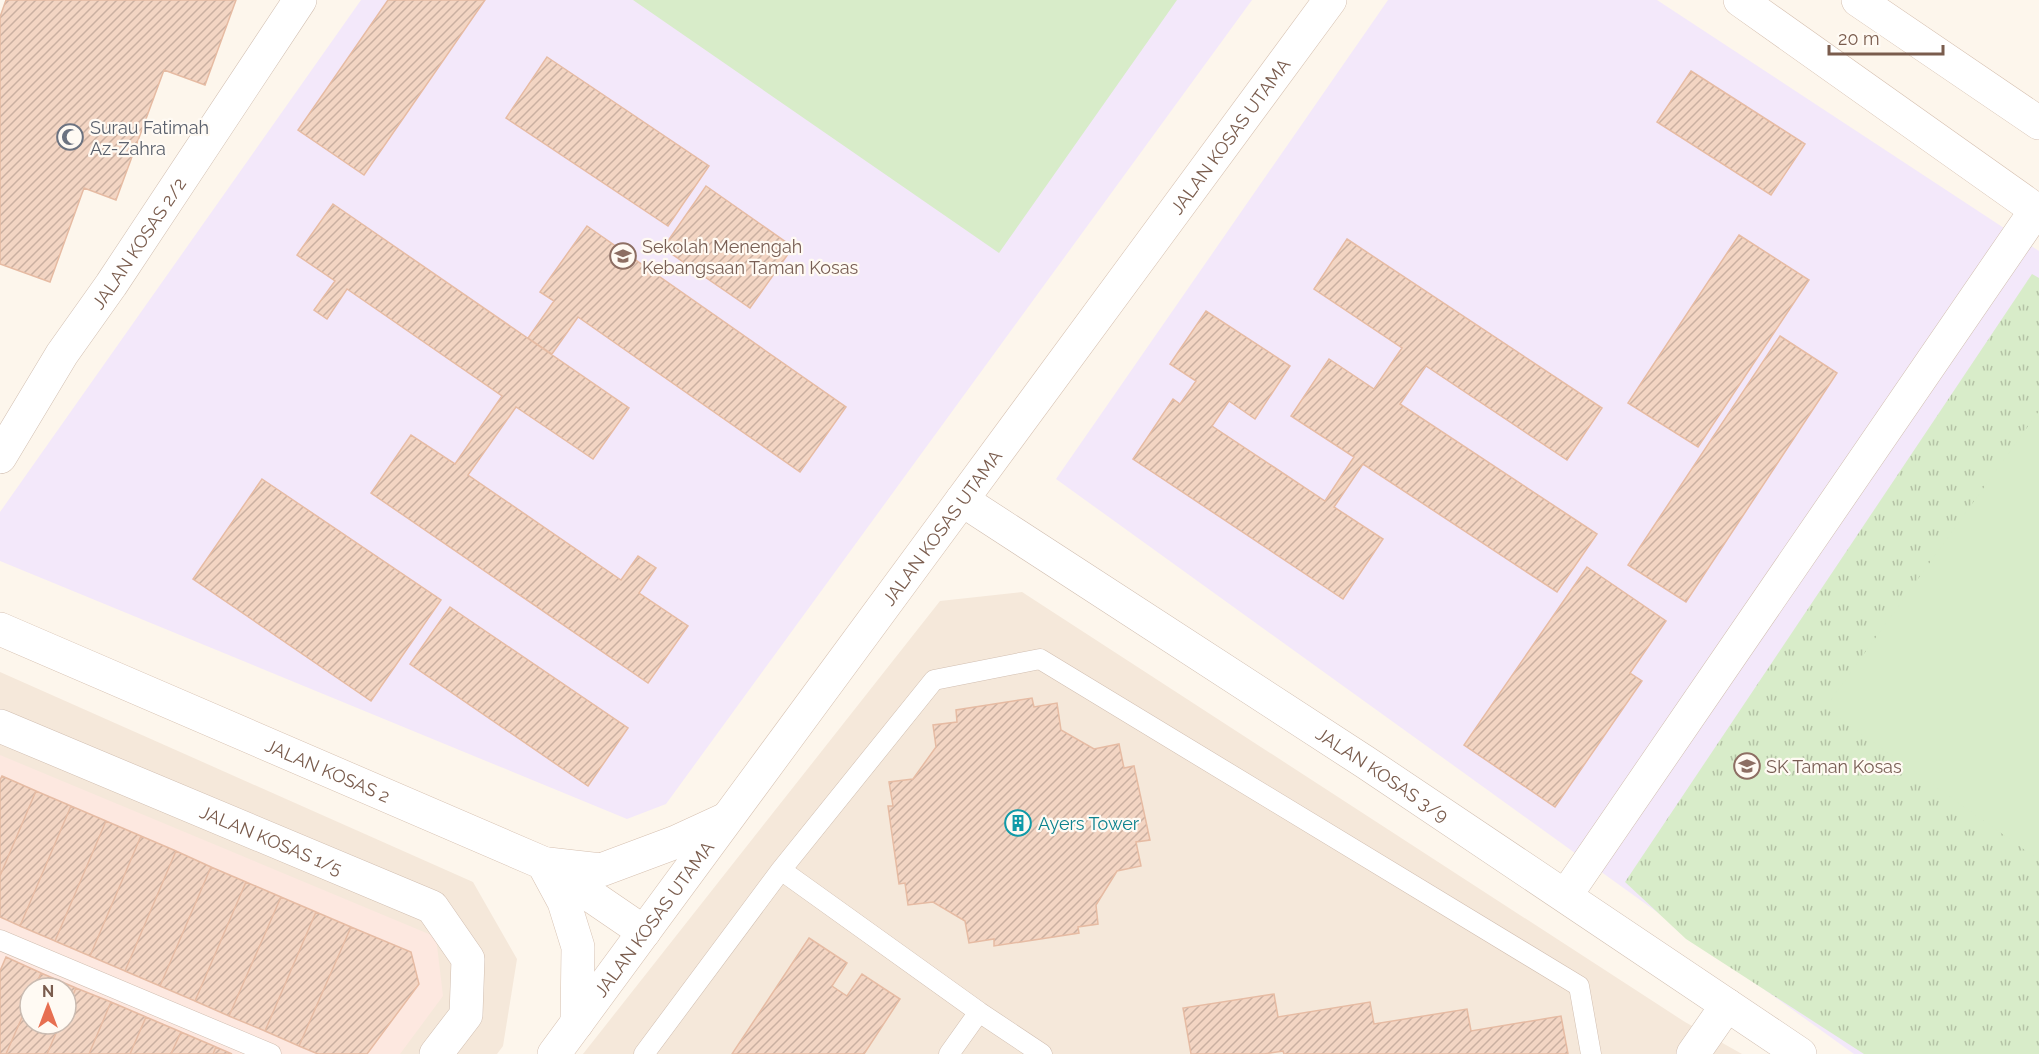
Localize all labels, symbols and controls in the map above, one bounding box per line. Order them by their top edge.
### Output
scale bar [1829,18,1943,56]
text: 20 m [1838,28,1880,49]
street label: JALAN KOSAS UTAMA [1166,54,1294,218]
place label: Surau Fatimah Az-Zahra [90,117,209,159]
mosque icon: Surau Fatimah Az-Zahra [55,122,85,152]
street label: JALAN KOSAS 2/2 [87,173,190,313]
place label: Sekolah Menengah Kebangsaan Taman Kosas [642,236,859,278]
school or university icon: Sekolah Menengah Kebangsaan Taman Kosas [608,241,638,271]
street label: JALAN KOSAS UTAMA [878,445,1006,609]
street label: JALAN KOSAS 3/9 [1312,723,1453,826]
street label: JALAN KOSAS 2 [262,734,393,806]
school or university icon: SK Taman Kosas [1732,751,1762,781]
place label: SK Taman Kosas [1766,756,1902,777]
street label: JALAN KOSAS 1/5 [197,801,346,879]
building icon: Ayers Tower [1003,808,1033,838]
place label: Ayers Tower [1038,813,1140,834]
street label: JALAN KOSAS UTAMA [589,837,718,1001]
north arrow [18,976,78,1036]
text: N [42,982,54,1001]

